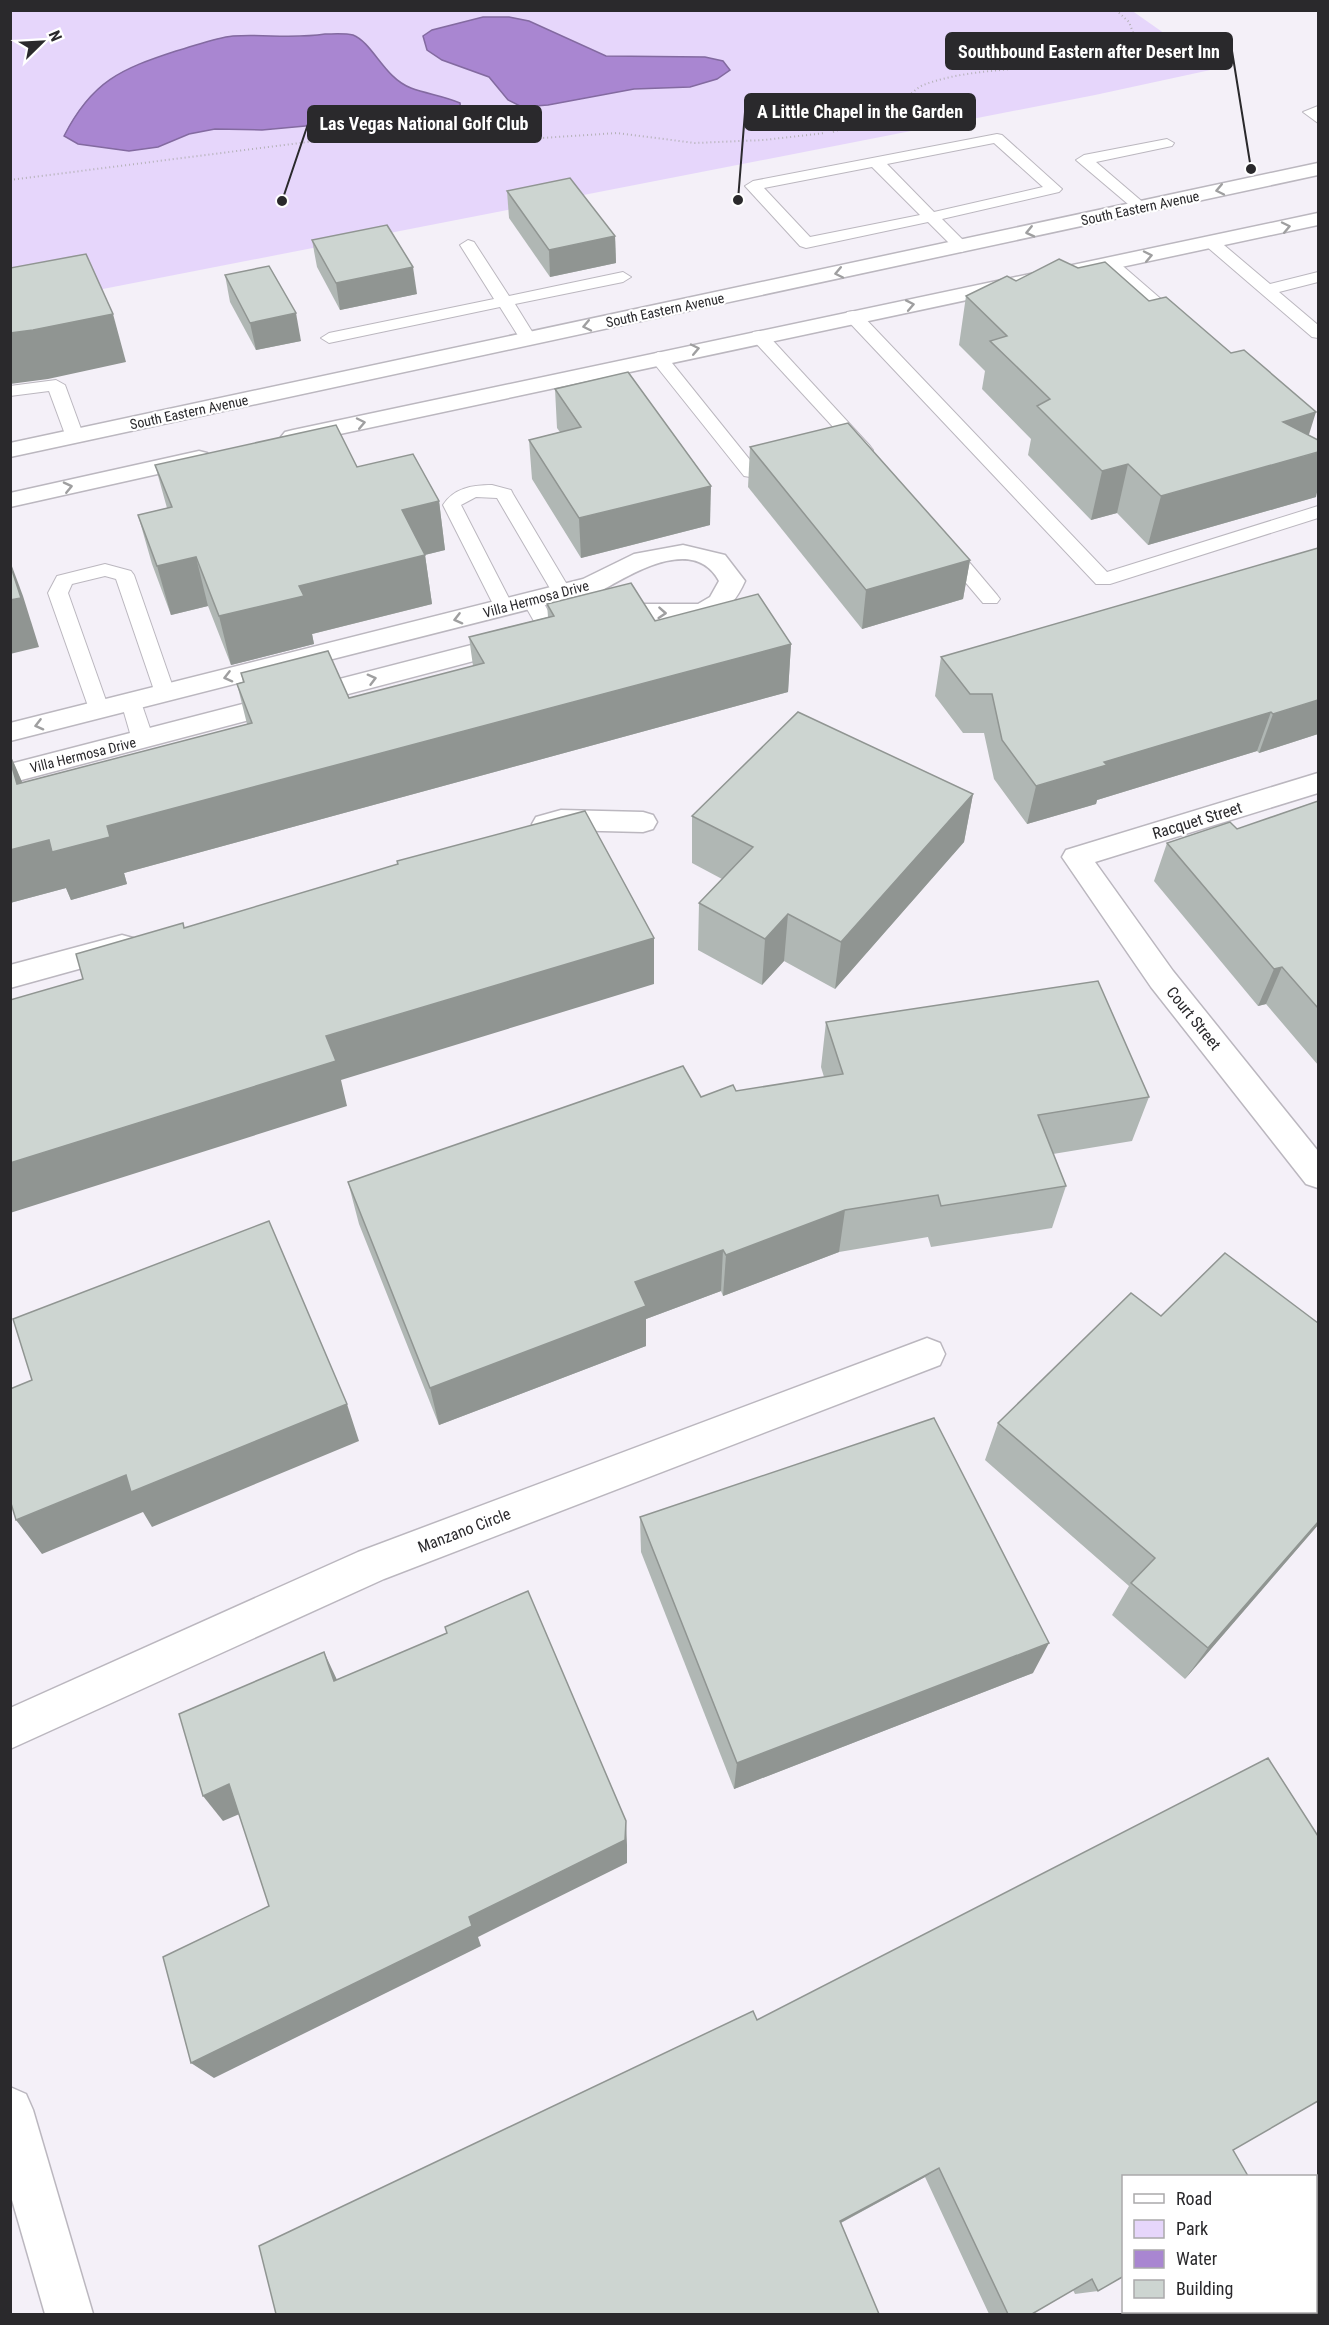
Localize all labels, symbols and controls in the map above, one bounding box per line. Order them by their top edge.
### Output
north arrow [12,12,72,72]
text: N [45,28,66,44]
callout: Southbound Eastern after Desert Inn [946,33,1232,69]
text: Southbound Eastern after Desert Inn [958,41,1220,62]
callout: A Little Chapel in the Garden [745,94,975,130]
text: A Little Chapel in the Garden [757,101,963,122]
callout: Las Vegas National Golf Club [308,106,541,142]
text: Las Vegas National Golf Club [319,113,529,134]
one-way arrow [1216,183,1226,196]
street label: South Eastern Avenue [1079,188,1201,228]
one-way arrow [1281,221,1291,234]
one-way arrow [1025,225,1035,238]
one-way arrow [1142,250,1152,263]
one-way arrow [834,266,844,279]
street label: South Eastern Avenue [604,290,726,330]
one-way arrow [905,299,915,312]
one-way arrow [582,319,592,332]
one-way arrow [689,343,699,356]
street label: South Eastern Avenue [128,392,250,432]
one-way arrow [355,417,365,430]
one-way arrow [62,481,72,494]
street label: Villa Hermosa Drive [481,577,591,621]
one-way arrow [658,606,667,619]
one-way arrow [453,612,463,625]
one-way arrow [223,670,233,683]
one-way arrow [367,674,377,687]
one-way arrow [34,717,44,730]
street label: Villa Hermosa Drive [28,734,138,776]
street label: Racquet Street [1150,798,1244,843]
street label: Court Street [1162,983,1225,1054]
street label: Manzano Circle [415,1504,513,1557]
legend [1122,2175,1317,2313]
text: Road [1176,2188,1212,2209]
text: Park [1176,2218,1208,2239]
text: Water [1176,2248,1218,2269]
text: Building [1176,2278,1233,2299]

